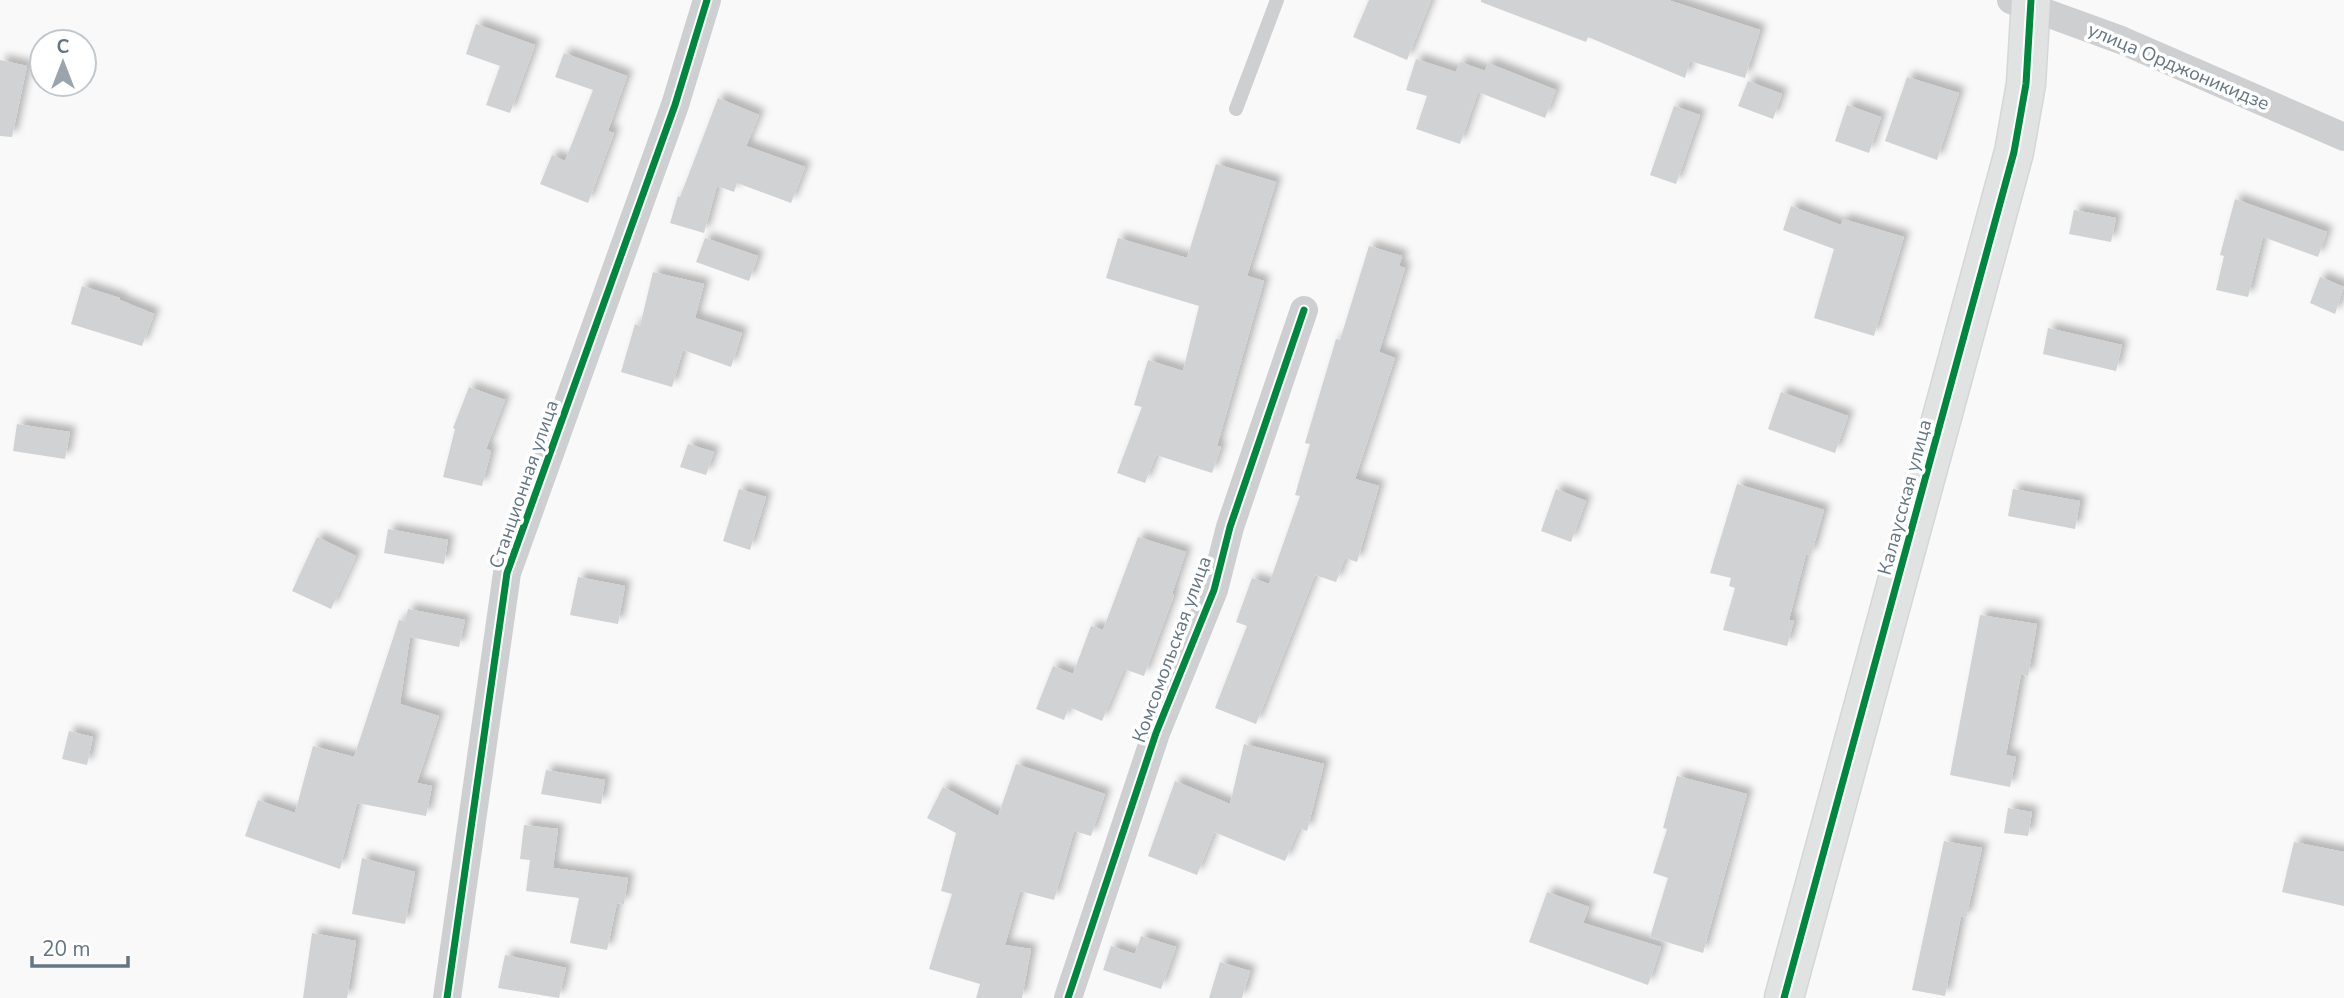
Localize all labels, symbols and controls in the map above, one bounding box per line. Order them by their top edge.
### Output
street label: улица Орджоникидзе [2084,17,2273,117]
north arrow [28,28,98,98]
text: С [57,34,70,60]
street label: Станционная улица [483,397,565,572]
street label: Калаусская улица [1872,417,1938,578]
street label: Комсомольская улица [1126,553,1218,746]
scale bar [32,925,128,969]
text: 20 m [42,935,91,963]

